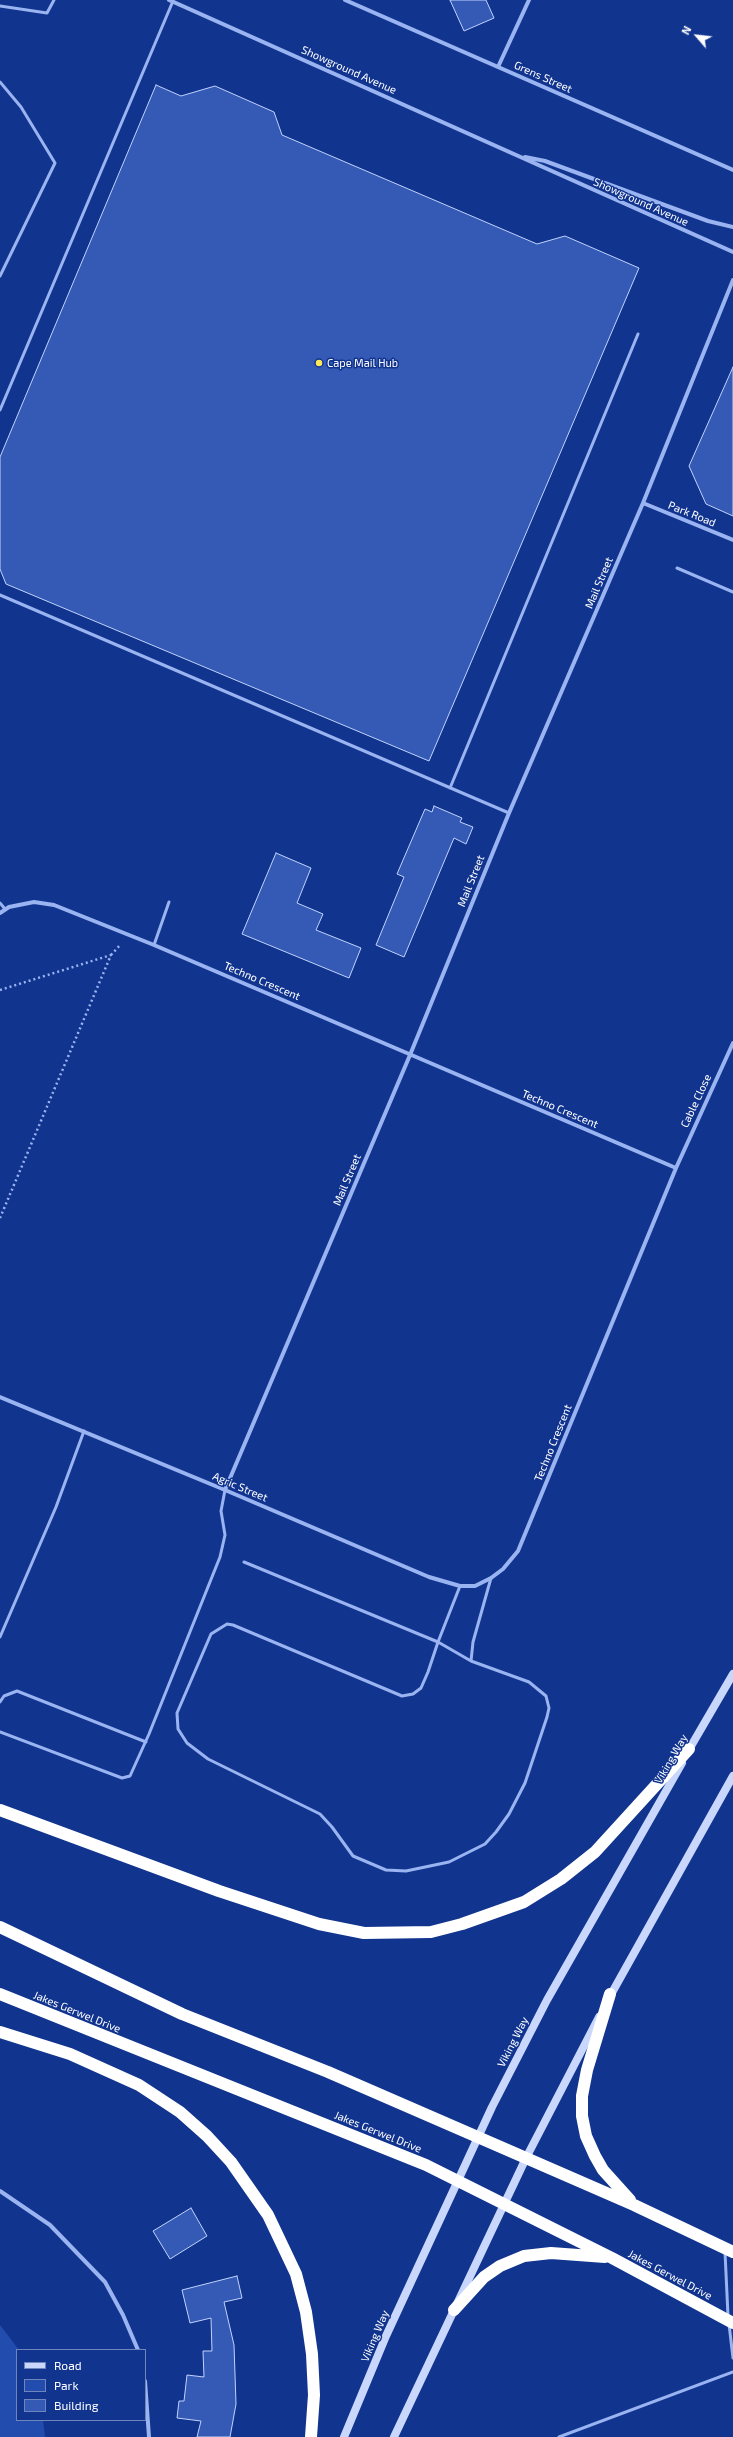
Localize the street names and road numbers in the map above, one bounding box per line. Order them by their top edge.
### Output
street label: Showground Avenue [299,43,399,97]
street label: Grens Street [512,58,574,96]
street label: Showground Avenue [591,175,691,229]
street label: Park Road [666,498,718,530]
street label: Mail Street [582,555,616,611]
street label: Mail Street [455,853,487,909]
street label: Techno Crescent [222,959,302,1003]
street label: Cable Close [678,1072,714,1130]
street label: Techno Crescent [520,1087,600,1131]
street label: Mail Street [330,1152,364,1208]
street label: Techno Crescent [532,1403,574,1483]
street label: Agric Street [210,1469,270,1505]
street label: Viking Way [652,1732,690,1786]
street label: Jakes Gerwel Drive [31,1988,123,2036]
street label: Viking Way [495,2015,531,2069]
street label: Jakes Gerwel Drive [332,2108,424,2156]
street label: Jakes Gerwel Drive [626,2247,714,2303]
street label: Viking Way [358,2308,392,2364]

